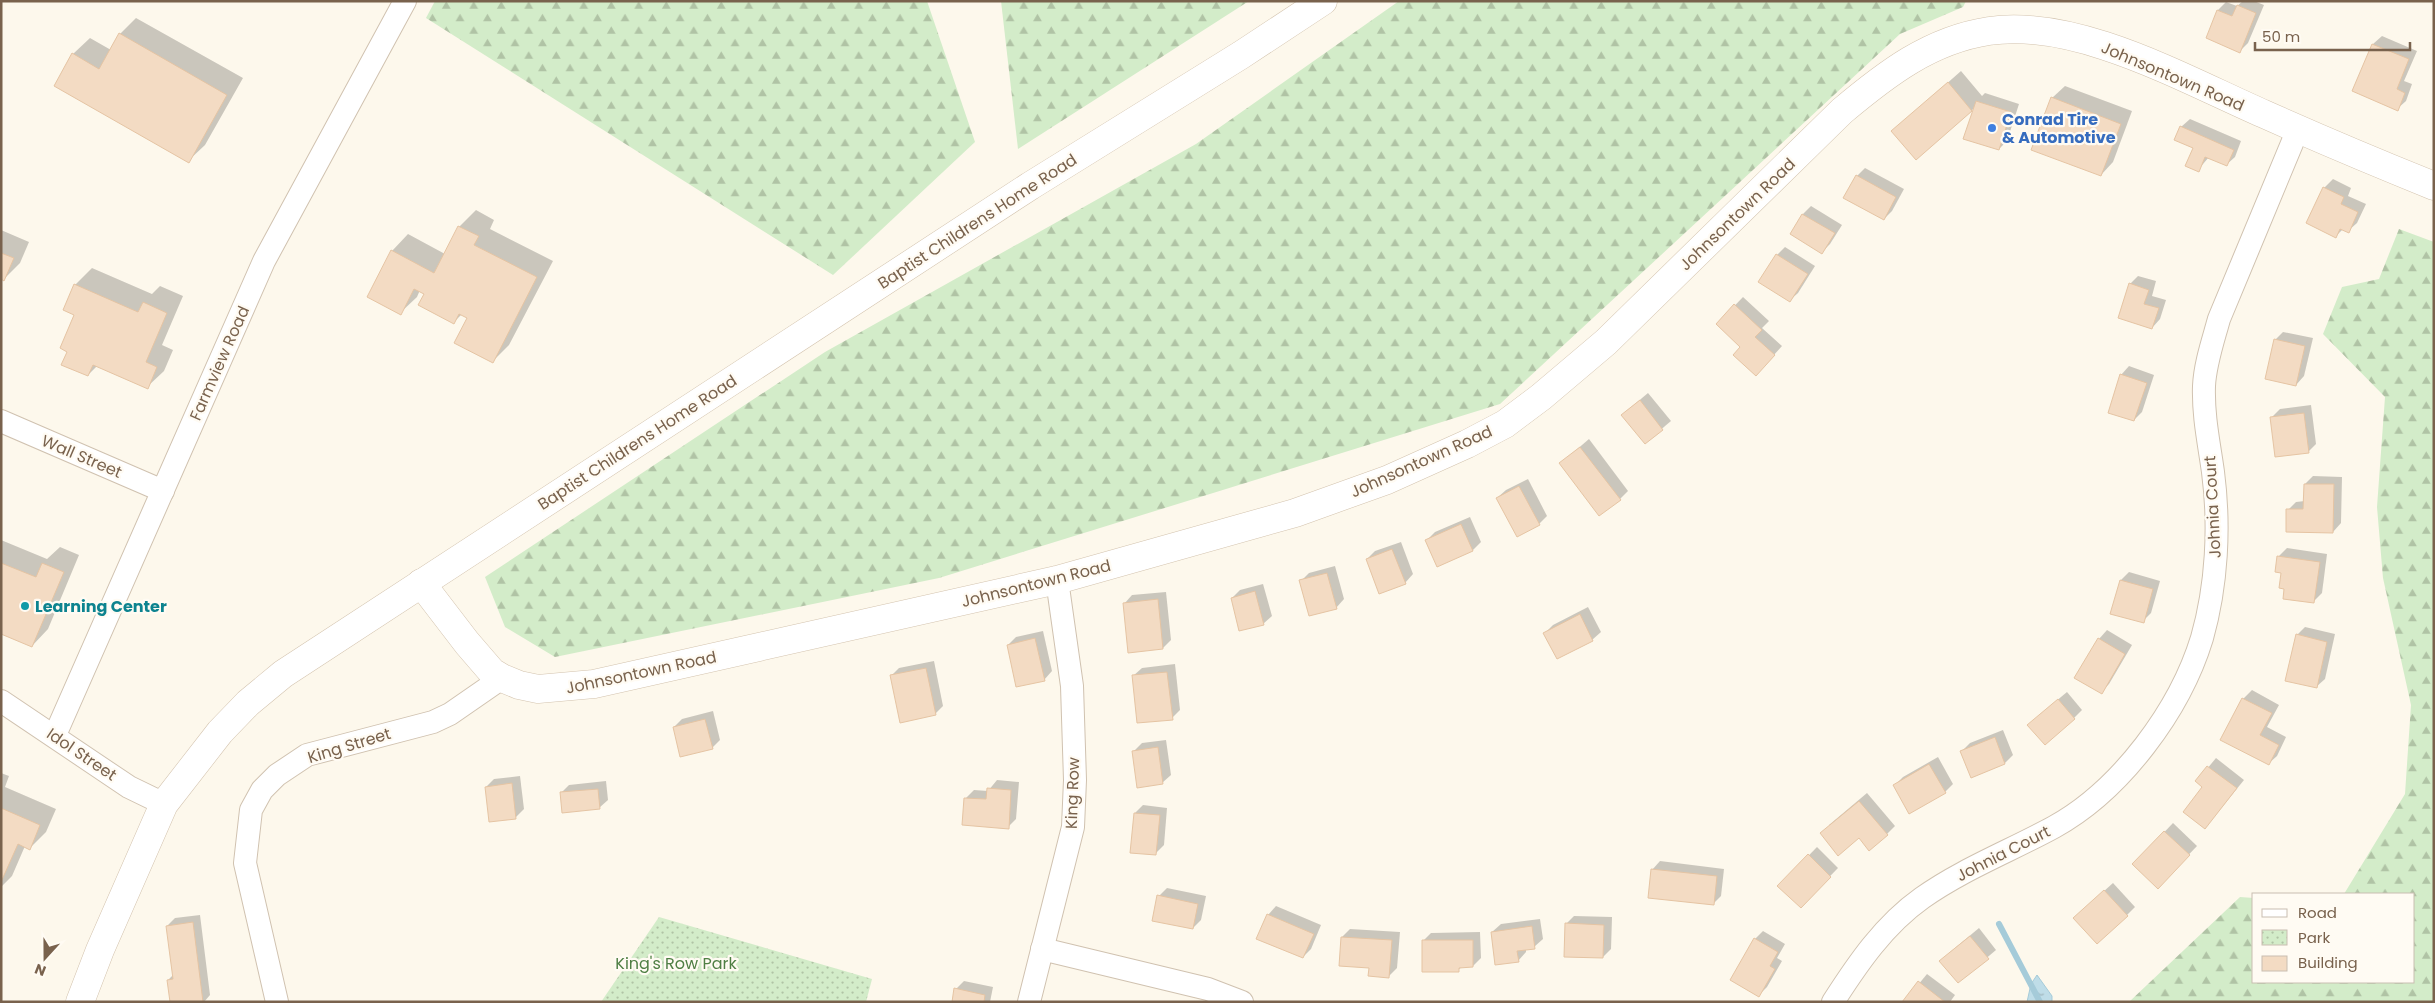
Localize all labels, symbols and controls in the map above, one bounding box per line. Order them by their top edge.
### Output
scale bar [2255,20,2410,52]
text: 50 m [2262,26,2300,47]
street label: Johnsontown Road [2098,36,2248,117]
place label: Conrad Tire & Automotive [2002,108,2116,149]
marker: Conrad Tire & Automotive [1986,122,1998,134]
street label: Baptist Childrens Home Road [873,148,1081,295]
street label: Johnsontown Road [1674,153,1800,276]
street label: Farmview Road [184,302,255,424]
street label: Baptist Childrens Home Road [533,369,741,516]
street label: Johnsontown Road [1346,420,1496,503]
street label: Wall Street [38,429,126,484]
street label: Johnia Court [2198,455,2227,559]
street label: Johnsontown Road [959,554,1113,613]
place label: Learning Center [35,595,167,618]
marker: Learning Center [19,600,31,612]
street label: Johnsontown Road [564,645,718,700]
street label: Idol Street [42,722,121,786]
street label: King Street [305,722,394,769]
street label: King Row [1060,757,1085,829]
street label: Johnia Court [1952,820,2054,887]
legend [2252,893,2415,983]
text: Road [2298,902,2337,923]
text: Park [2298,927,2330,948]
north arrow [20,933,70,983]
park label: King's Row Park [615,952,737,975]
text: Building [2298,952,2358,973]
text: N [32,959,49,981]

